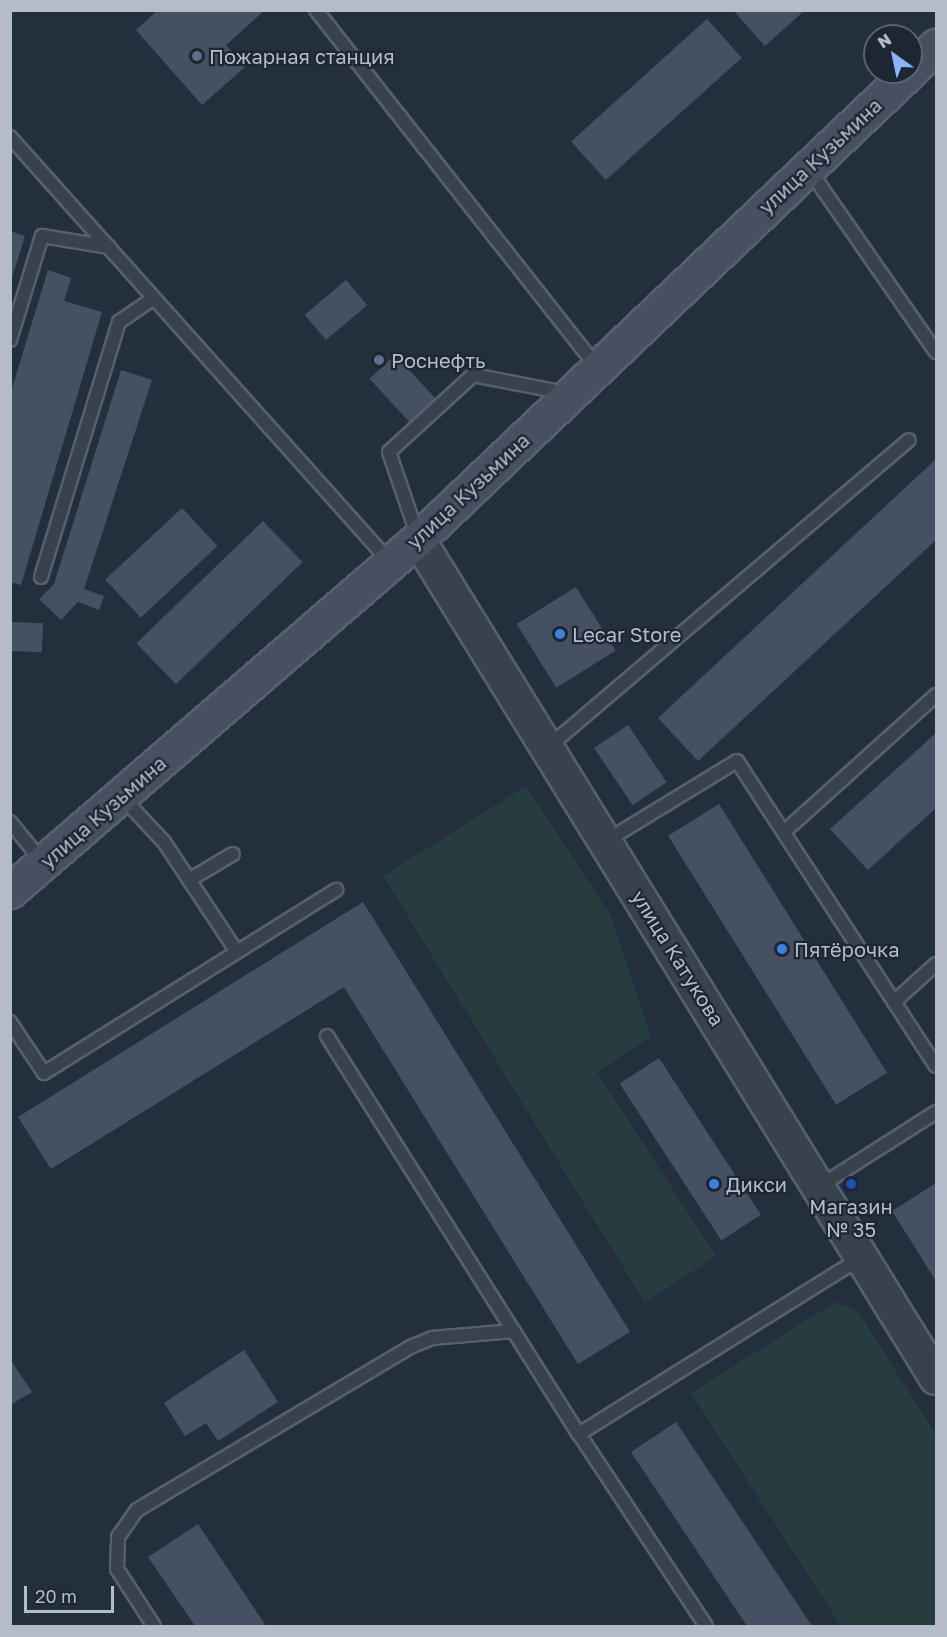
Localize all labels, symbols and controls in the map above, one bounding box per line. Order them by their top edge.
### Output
north arrow [863,24,923,84]
text: N [874,29,895,52]
place label: Пожарная станция [209,44,395,68]
marker: Пожарная станция [190,49,204,63]
street label: улица Кузьмина [754,93,886,219]
place label: Роснефть [391,348,485,372]
marker: Роснефть [372,353,386,367]
street label: улица Кузьмина [402,428,534,554]
place label: Lecar Store [572,622,681,646]
marker: Lecar Store [553,627,567,641]
street label: улица Кузьмина [35,751,171,873]
street label: улица Катукова [627,886,729,1030]
place label: Пятёрочка [794,937,900,961]
marker: Пятёрочка [775,942,789,956]
place label: Дикси [726,1172,787,1196]
marker: Дикси [707,1177,721,1191]
marker: Магазин № 35 [844,1177,858,1191]
place label: Магазин № 35 [809,1194,893,1241]
scale bar [27,1574,117,1612]
text: 20 m [35,1585,77,1607]

